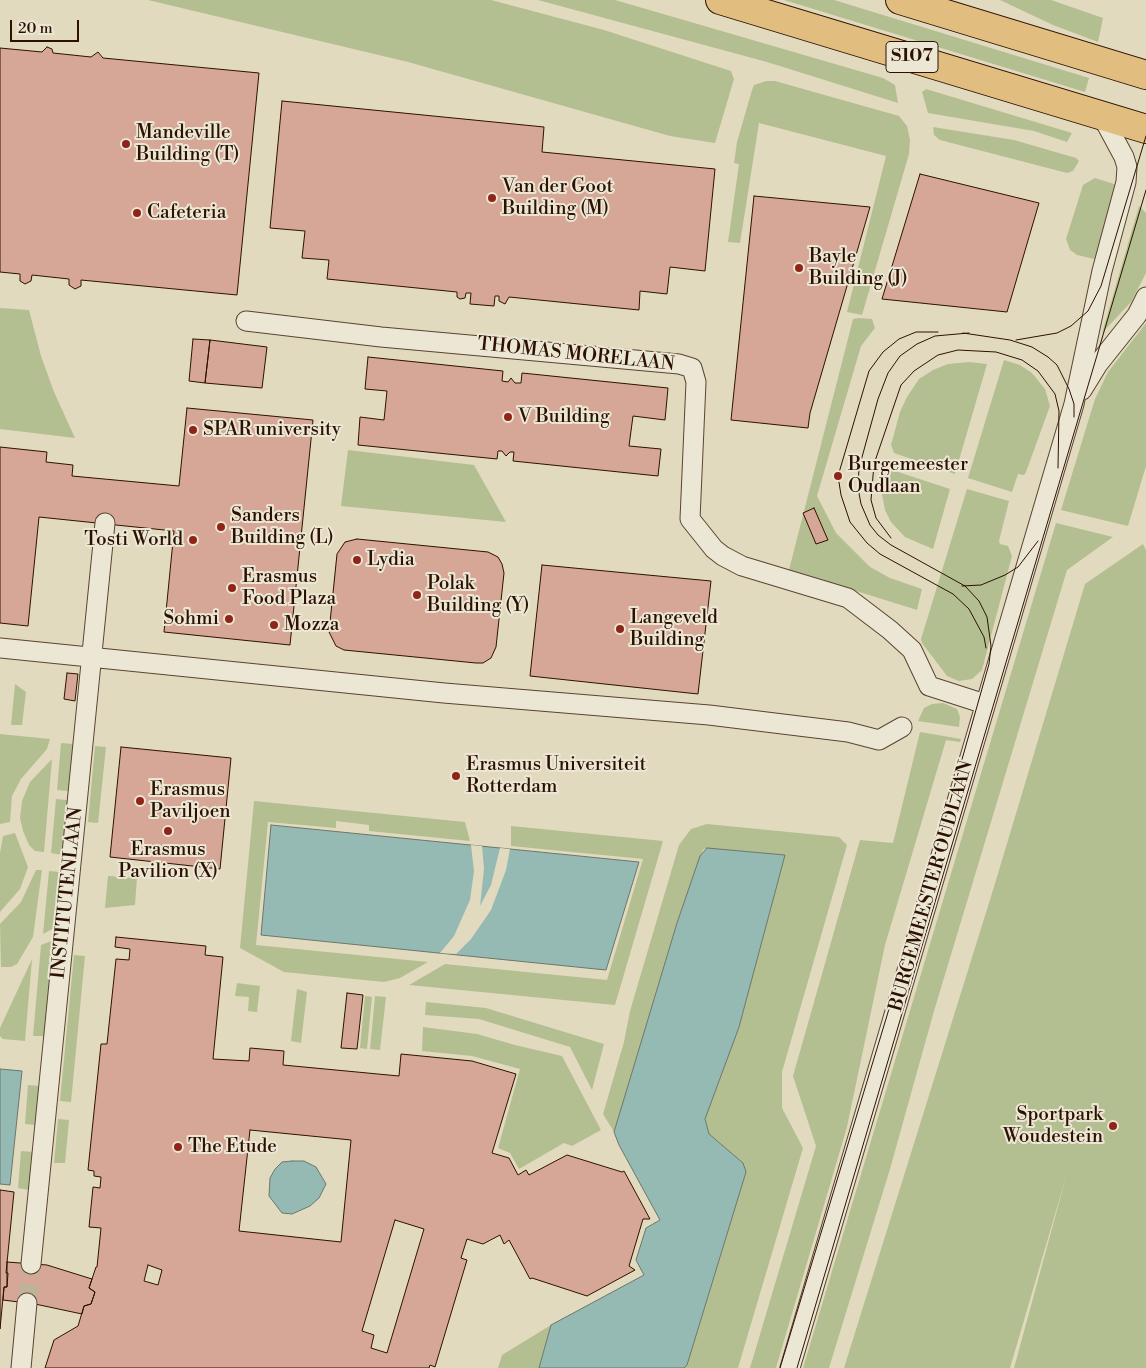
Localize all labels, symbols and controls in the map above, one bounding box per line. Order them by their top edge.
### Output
scale bar [12,10,81,42]
text: 20 m [18,19,53,38]
road number: S107 [886,42,938,72]
place label: Mandeville Building (T) [136,122,239,166]
marker: Mandeville Building (T) [120,138,132,150]
place label: Van der Goot Building (M) [502,176,613,220]
marker: Van der Goot Building (M) [486,192,498,204]
place label: Cafeteria [147,202,226,224]
marker: Cafeteria [131,207,143,219]
place label: Bayle Building (J) [809,246,908,290]
marker: Bayle Building (J) [793,262,805,274]
street label: THOMAS MORELAAN [476,333,676,377]
place label: V Building [518,406,610,428]
marker: V Building [502,411,514,423]
place label: SPAR university [203,419,341,441]
marker: SPAR university [187,424,199,436]
place label: Burgemeester Oudlaan [848,454,968,498]
marker: Burgemeester Oudlaan [832,470,844,482]
place label: Sanders Building (L) [231,505,334,549]
marker: Sanders Building (L) [215,521,227,533]
place label: Tosti World [84,529,183,551]
marker: Tosti World [187,534,199,546]
place label: Lydia [367,549,415,571]
marker: Lydia [351,554,363,566]
place label: Erasmus Food Plaza [242,566,336,610]
place label: Polak Building (Y) [427,573,529,617]
marker: Erasmus Food Plaza [226,582,238,594]
marker: Polak Building (Y) [411,589,423,601]
place label: Langeveld Building [630,607,718,651]
place label: Sohmi [163,608,219,630]
marker: Sohmi [223,613,235,625]
place label: Mozza [284,614,339,636]
marker: Mozza [268,619,280,631]
marker: Langeveld Building [614,623,626,635]
place label: Erasmus Universiteit Rotterdam [466,754,646,798]
street label: BURGEMEESTER OUDLAAN [885,758,979,1014]
marker: Erasmus Universiteit Rotterdam [450,770,462,782]
place label: Erasmus Paviljoen [150,779,231,823]
marker: Erasmus Paviljoen [134,795,146,807]
street label: INSTITUTENLAAN [48,806,88,980]
marker: Erasmus Pavilion (X) [162,825,174,837]
place label: Erasmus Pavilion (X) [118,839,218,883]
place label: Sportpark Woudestein [1003,1104,1103,1148]
marker: Sportpark Woudestein [1107,1120,1119,1132]
place label: The Etude [188,1136,277,1158]
marker: The Etude [172,1141,184,1153]

